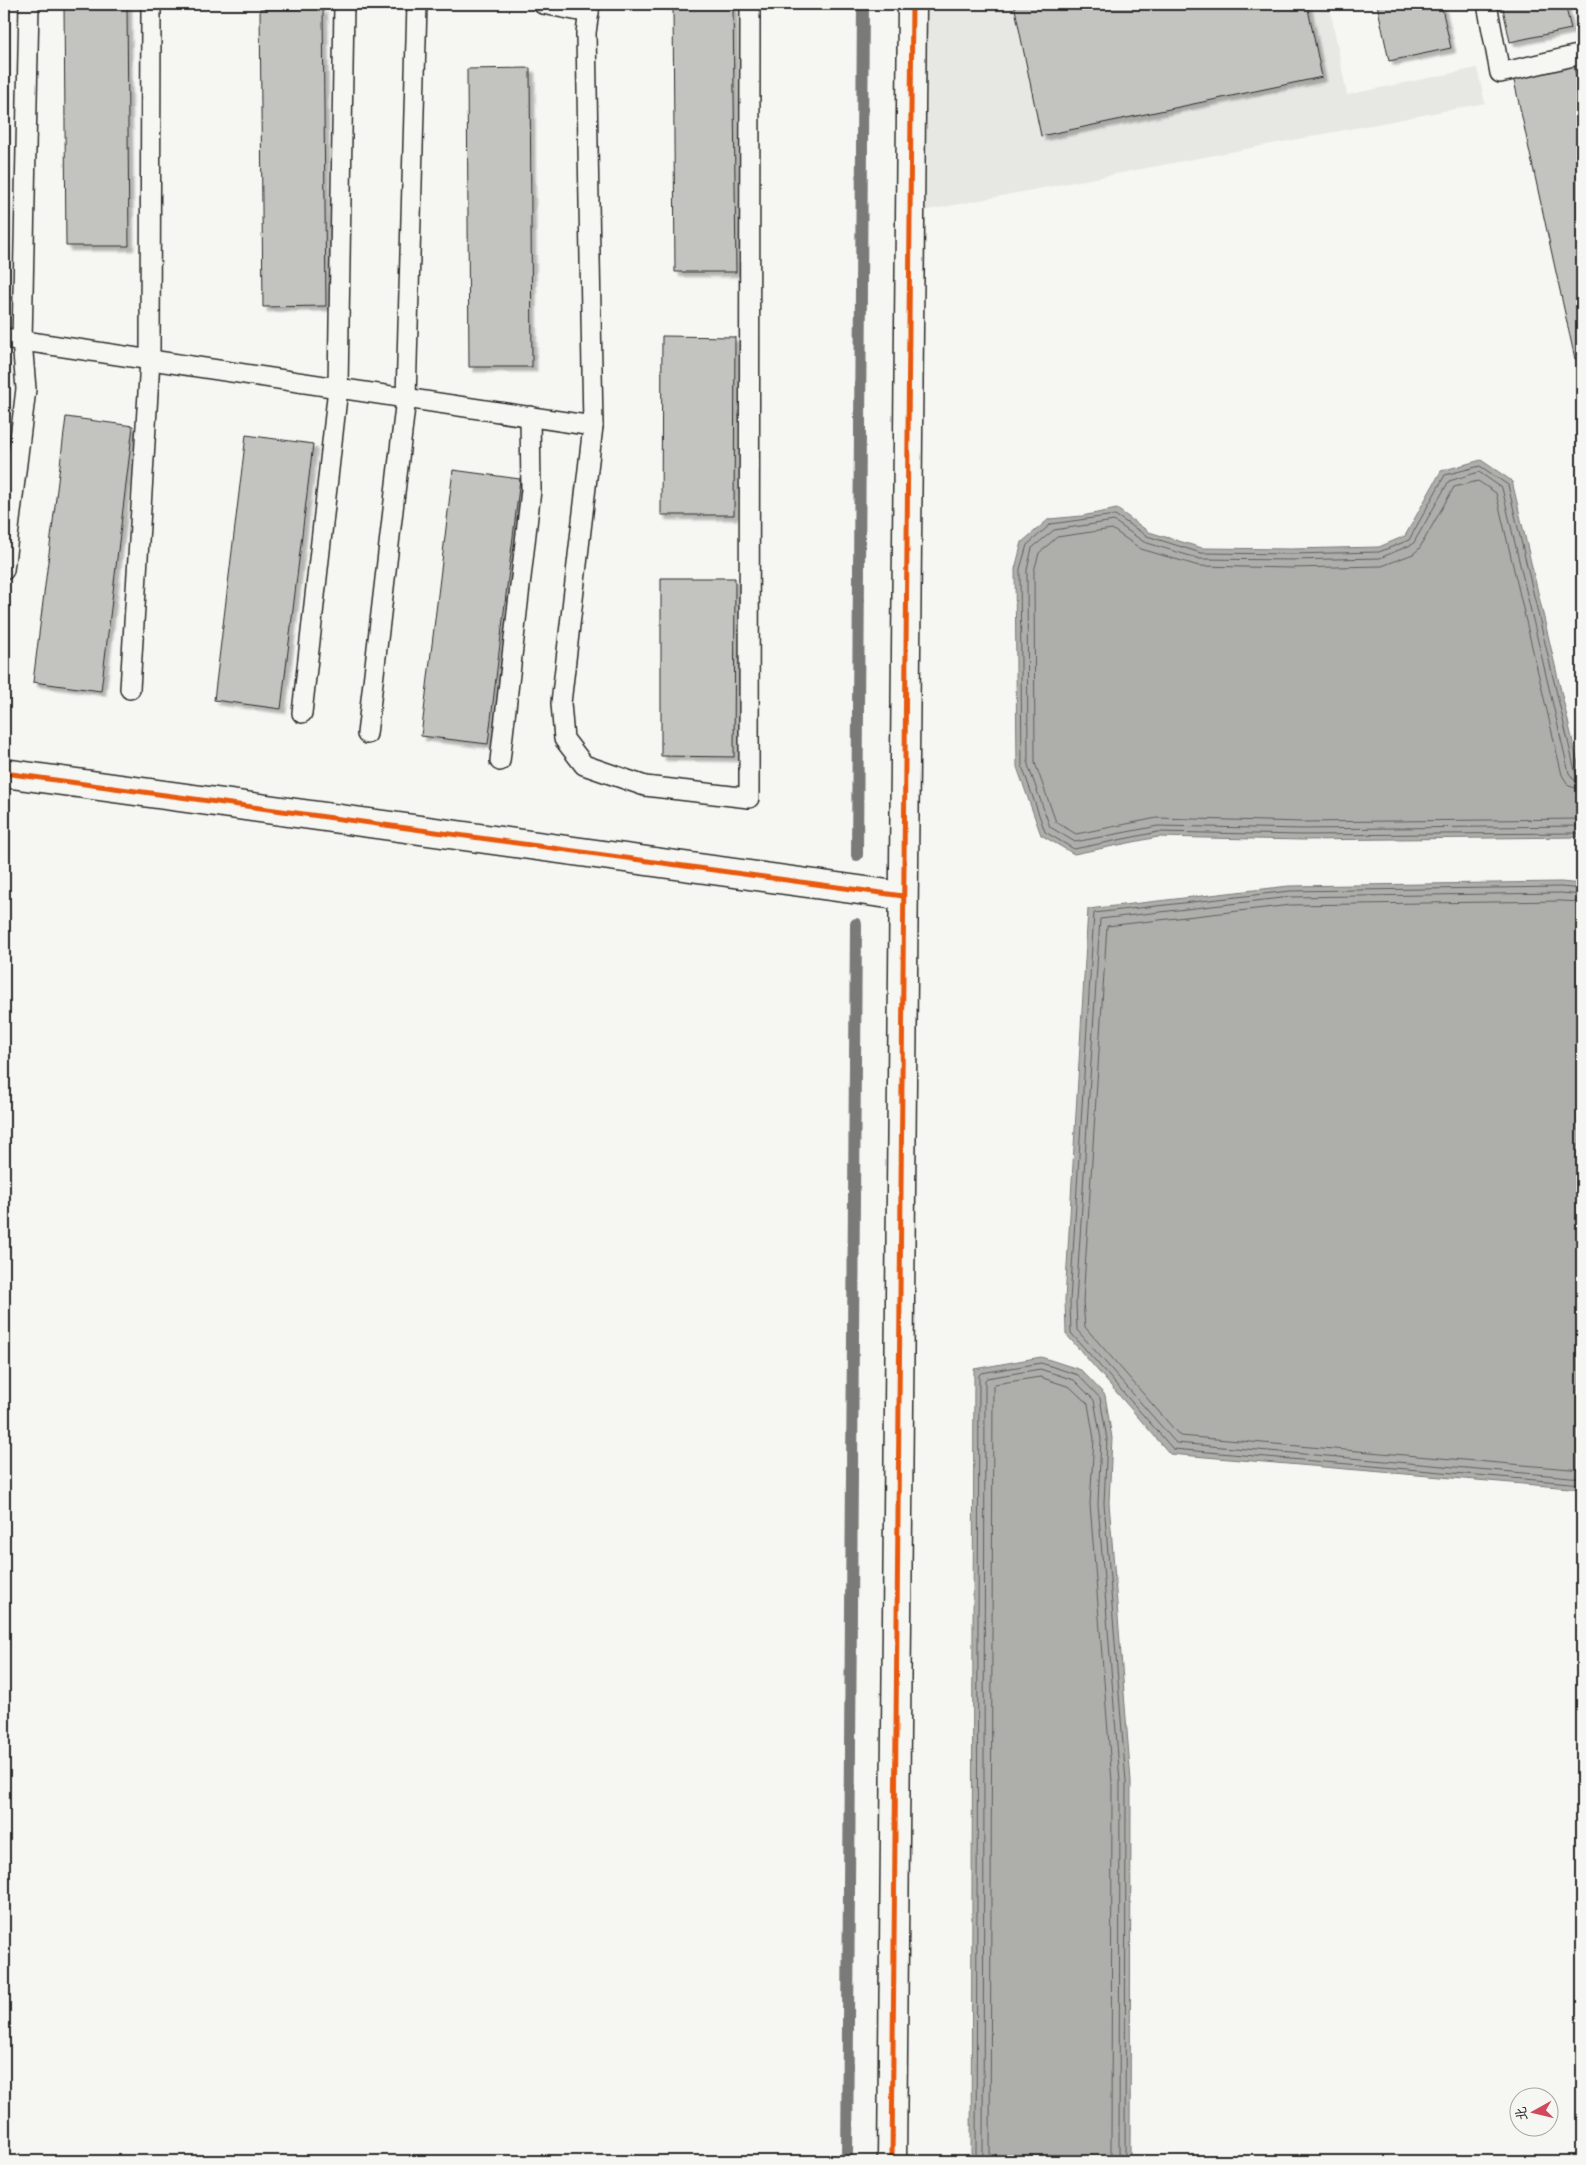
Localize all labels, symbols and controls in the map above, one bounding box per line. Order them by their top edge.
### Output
north arrow [1508,2088,1558,2138]
text: 北 [1512,2106,1531,2122]

